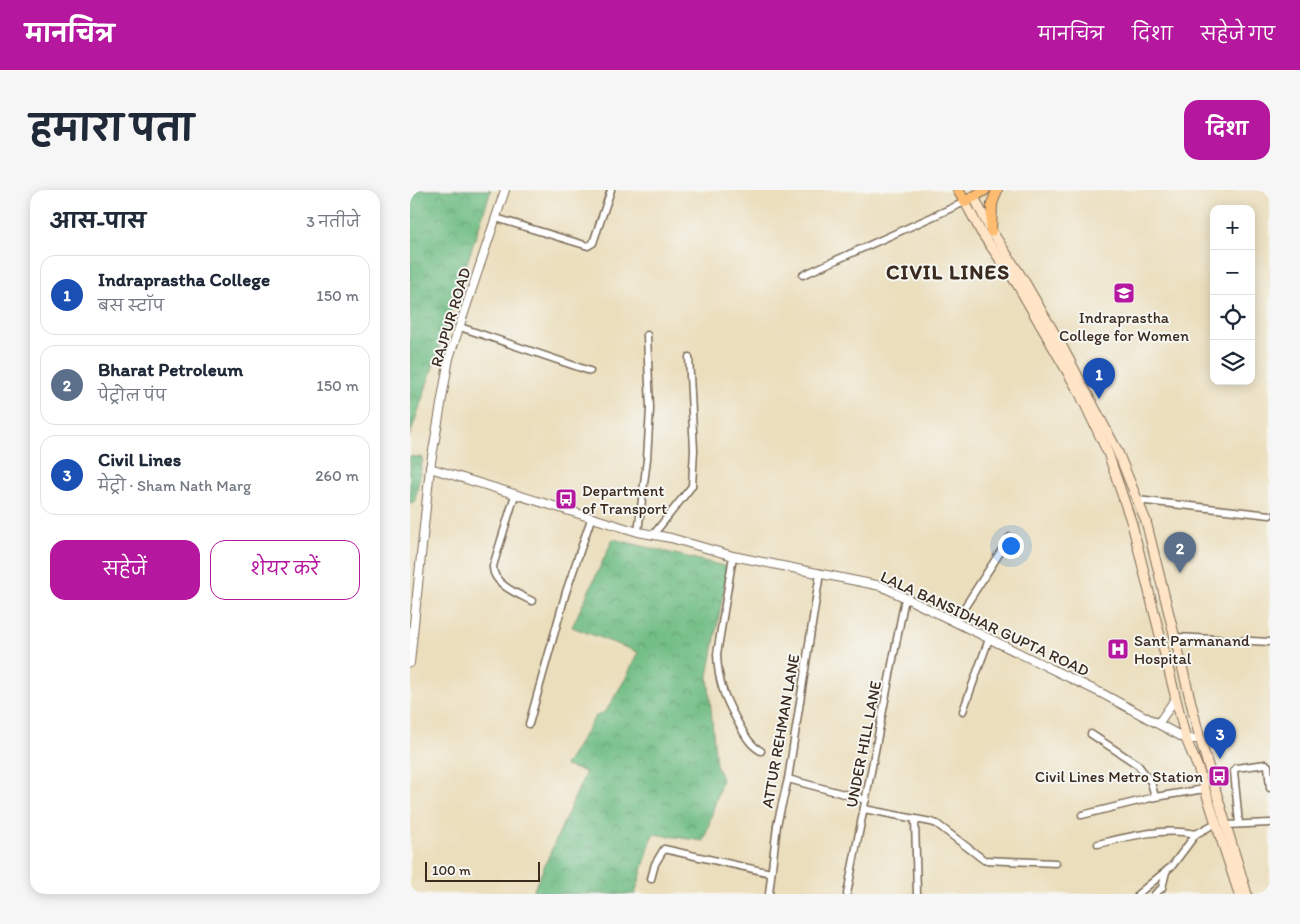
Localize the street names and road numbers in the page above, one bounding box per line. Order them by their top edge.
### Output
street label: RAJPUR ROAD [426,265,475,369]
street label: LALA BANSIDHAR GUPTA ROAD [877,567,1092,680]
street label: ATTUR REHMAN LANE [758,652,803,810]
street label: UNDER HILL LANE [842,679,885,809]

